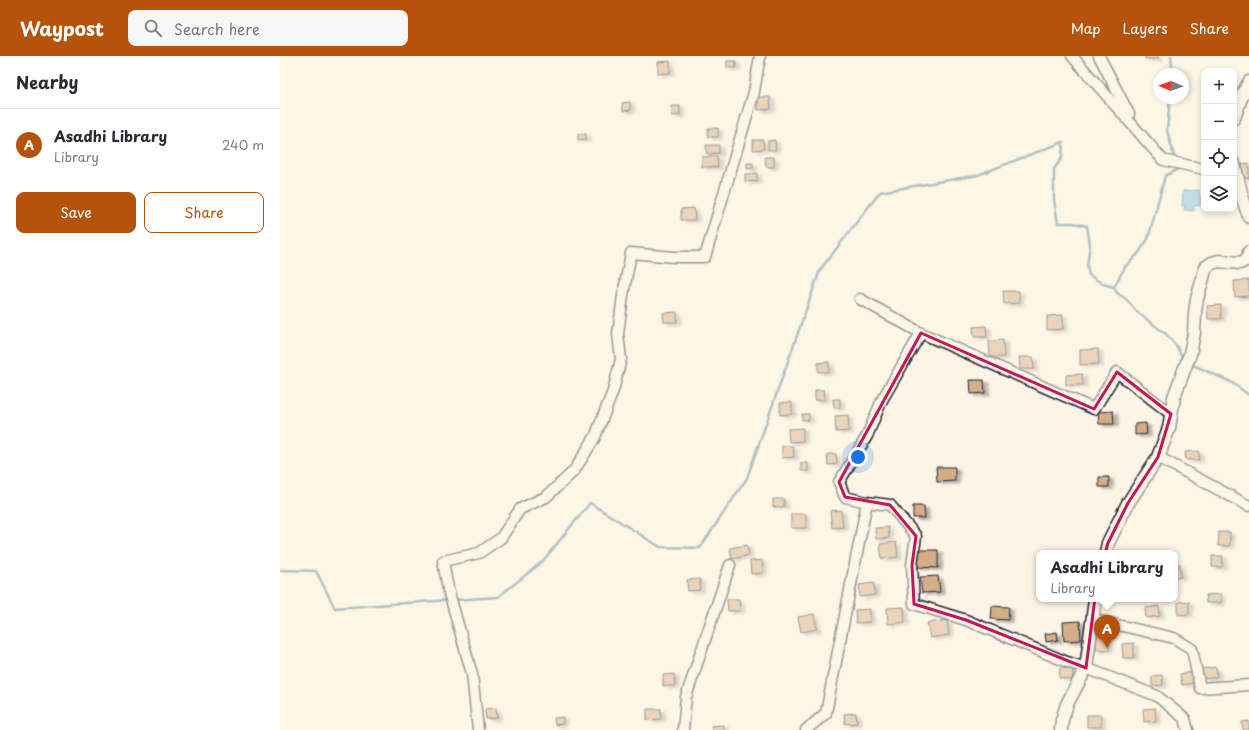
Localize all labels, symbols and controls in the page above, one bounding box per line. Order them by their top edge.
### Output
search box [128,10,408,46]
text: Waypost [20,14,104,42]
icon: search [142,17,164,39]
text: Search here [174,17,260,40]
text: Map [1071,18,1101,39]
text: Layers [1123,18,1168,39]
text: Share [1190,18,1229,39]
north arrow [1153,68,1189,104]
map controls [1201,68,1237,212]
button: + [1201,68,1237,104]
text: Nearby [16,69,78,95]
button: − [1201,104,1237,140]
text: Asadhi Library [54,124,167,147]
text: A [24,135,34,154]
text: 240 m [222,135,264,154]
button: locate [1201,140,1237,176]
text: Library [54,147,99,166]
button: layers [1201,176,1237,212]
button: Save [16,192,136,233]
button: Share [144,192,264,233]
your location [848,447,868,467]
popup [1036,550,1178,602]
text: Asadhi Library [1050,555,1164,578]
text: Library [1050,578,1095,597]
pin: A [1094,615,1120,648]

